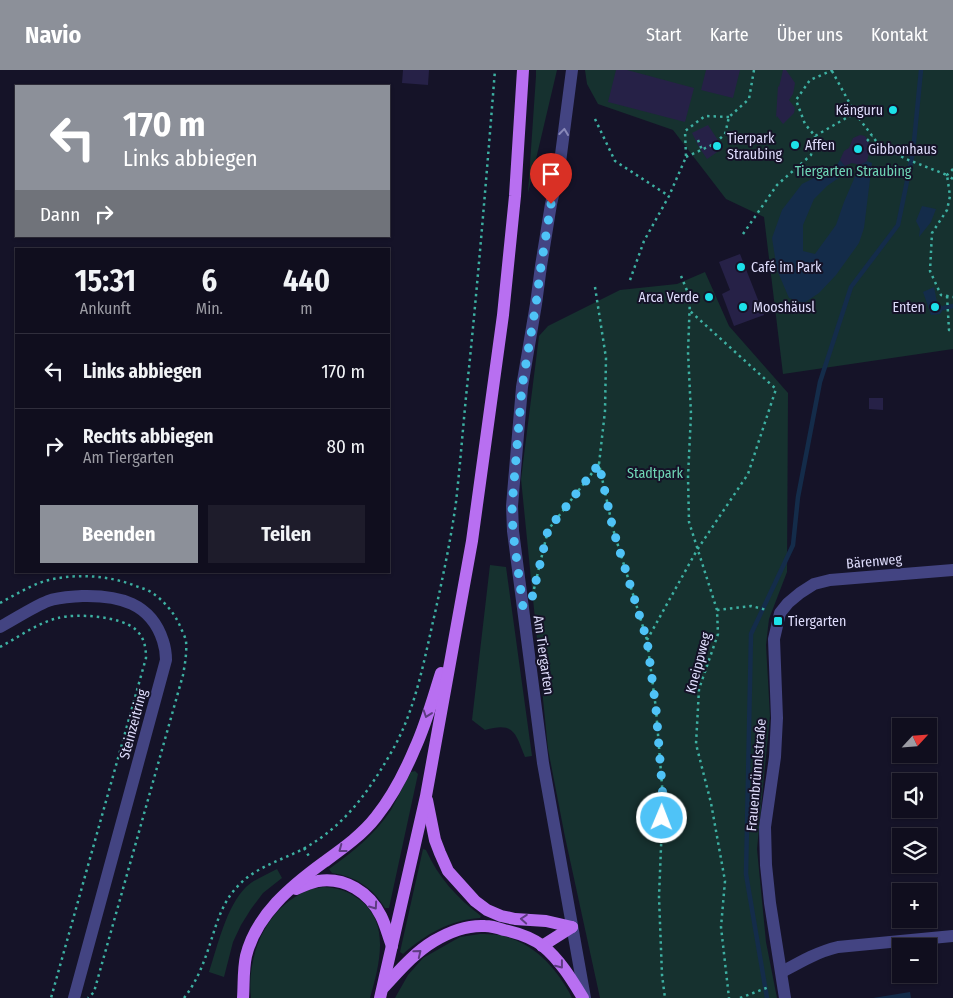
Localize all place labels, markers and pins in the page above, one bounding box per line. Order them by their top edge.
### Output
place label: Känguru [835,102,883,119]
marker: Känguru [887,104,899,116]
place label: Tierpark Straubing [727,130,783,163]
place label: Affen [805,137,835,154]
marker: Affen [789,139,801,151]
marker: Tierpark Straubing [711,140,723,152]
place label: Gibbonhaus [868,141,937,158]
marker: Gibbonhaus [852,143,864,155]
pin [530,153,572,204]
place label: Café im Park [751,259,822,276]
marker: Café im Park [735,261,747,273]
place label: Arca Verde [639,289,699,306]
marker: Arca Verde [703,291,715,303]
place label: Mooshäusl [753,299,815,316]
place label: Enten [893,299,925,316]
marker: Mooshäusl [737,301,749,313]
marker: Enten [929,301,941,313]
place label: Tiergarten [788,613,846,630]
marker: Tiergarten [772,615,784,627]

